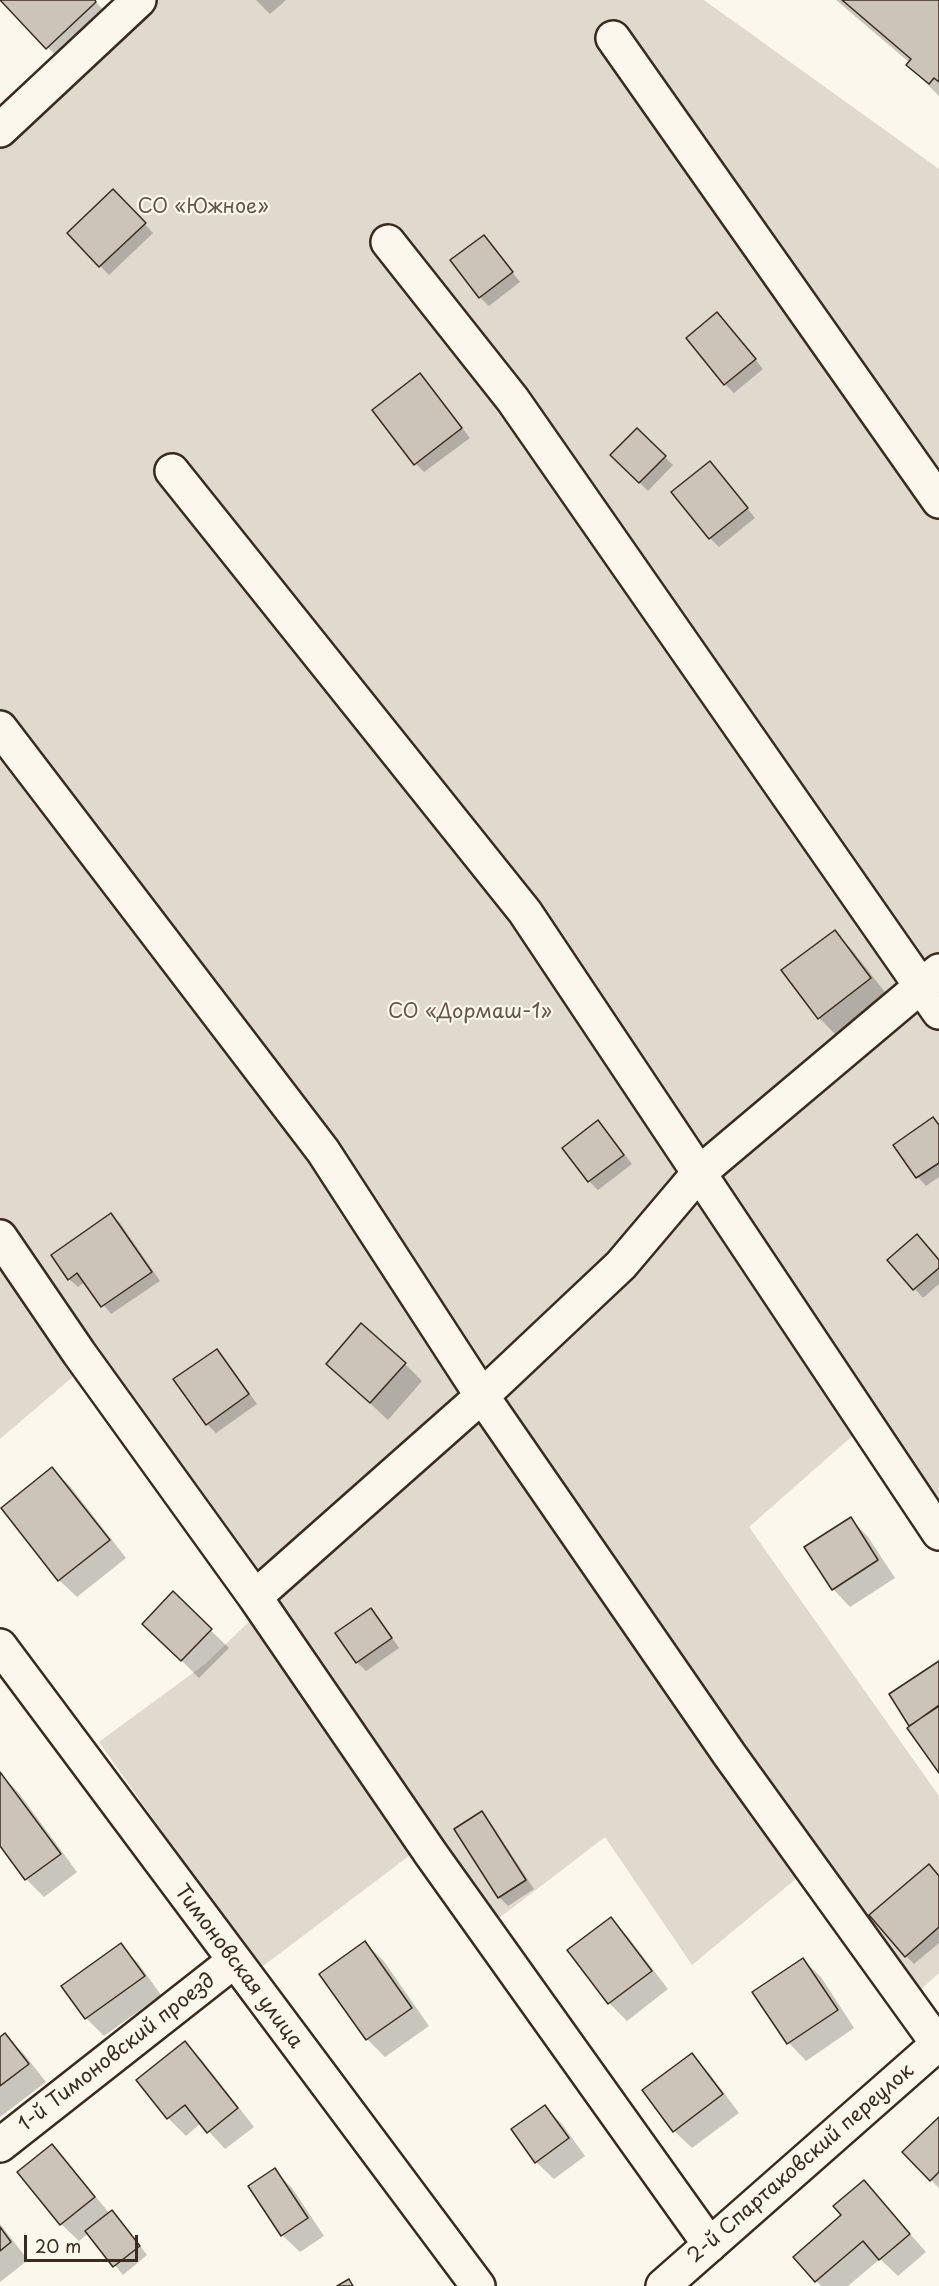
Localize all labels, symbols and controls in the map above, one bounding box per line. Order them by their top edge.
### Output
park label: СО «Южное» [137,195,269,219]
park label: СО «Дормаш-1» [388,1000,552,1024]
street label: Тимоновская улица [169,1880,307,2054]
street label: 1-й Тимоновский проезд [14,1969,220,2137]
street label: 2-й Спартаковский переулок [683,2059,919,2269]
scale bar [27,2223,141,2261]
text: 20 m [35,2232,81,2259]

